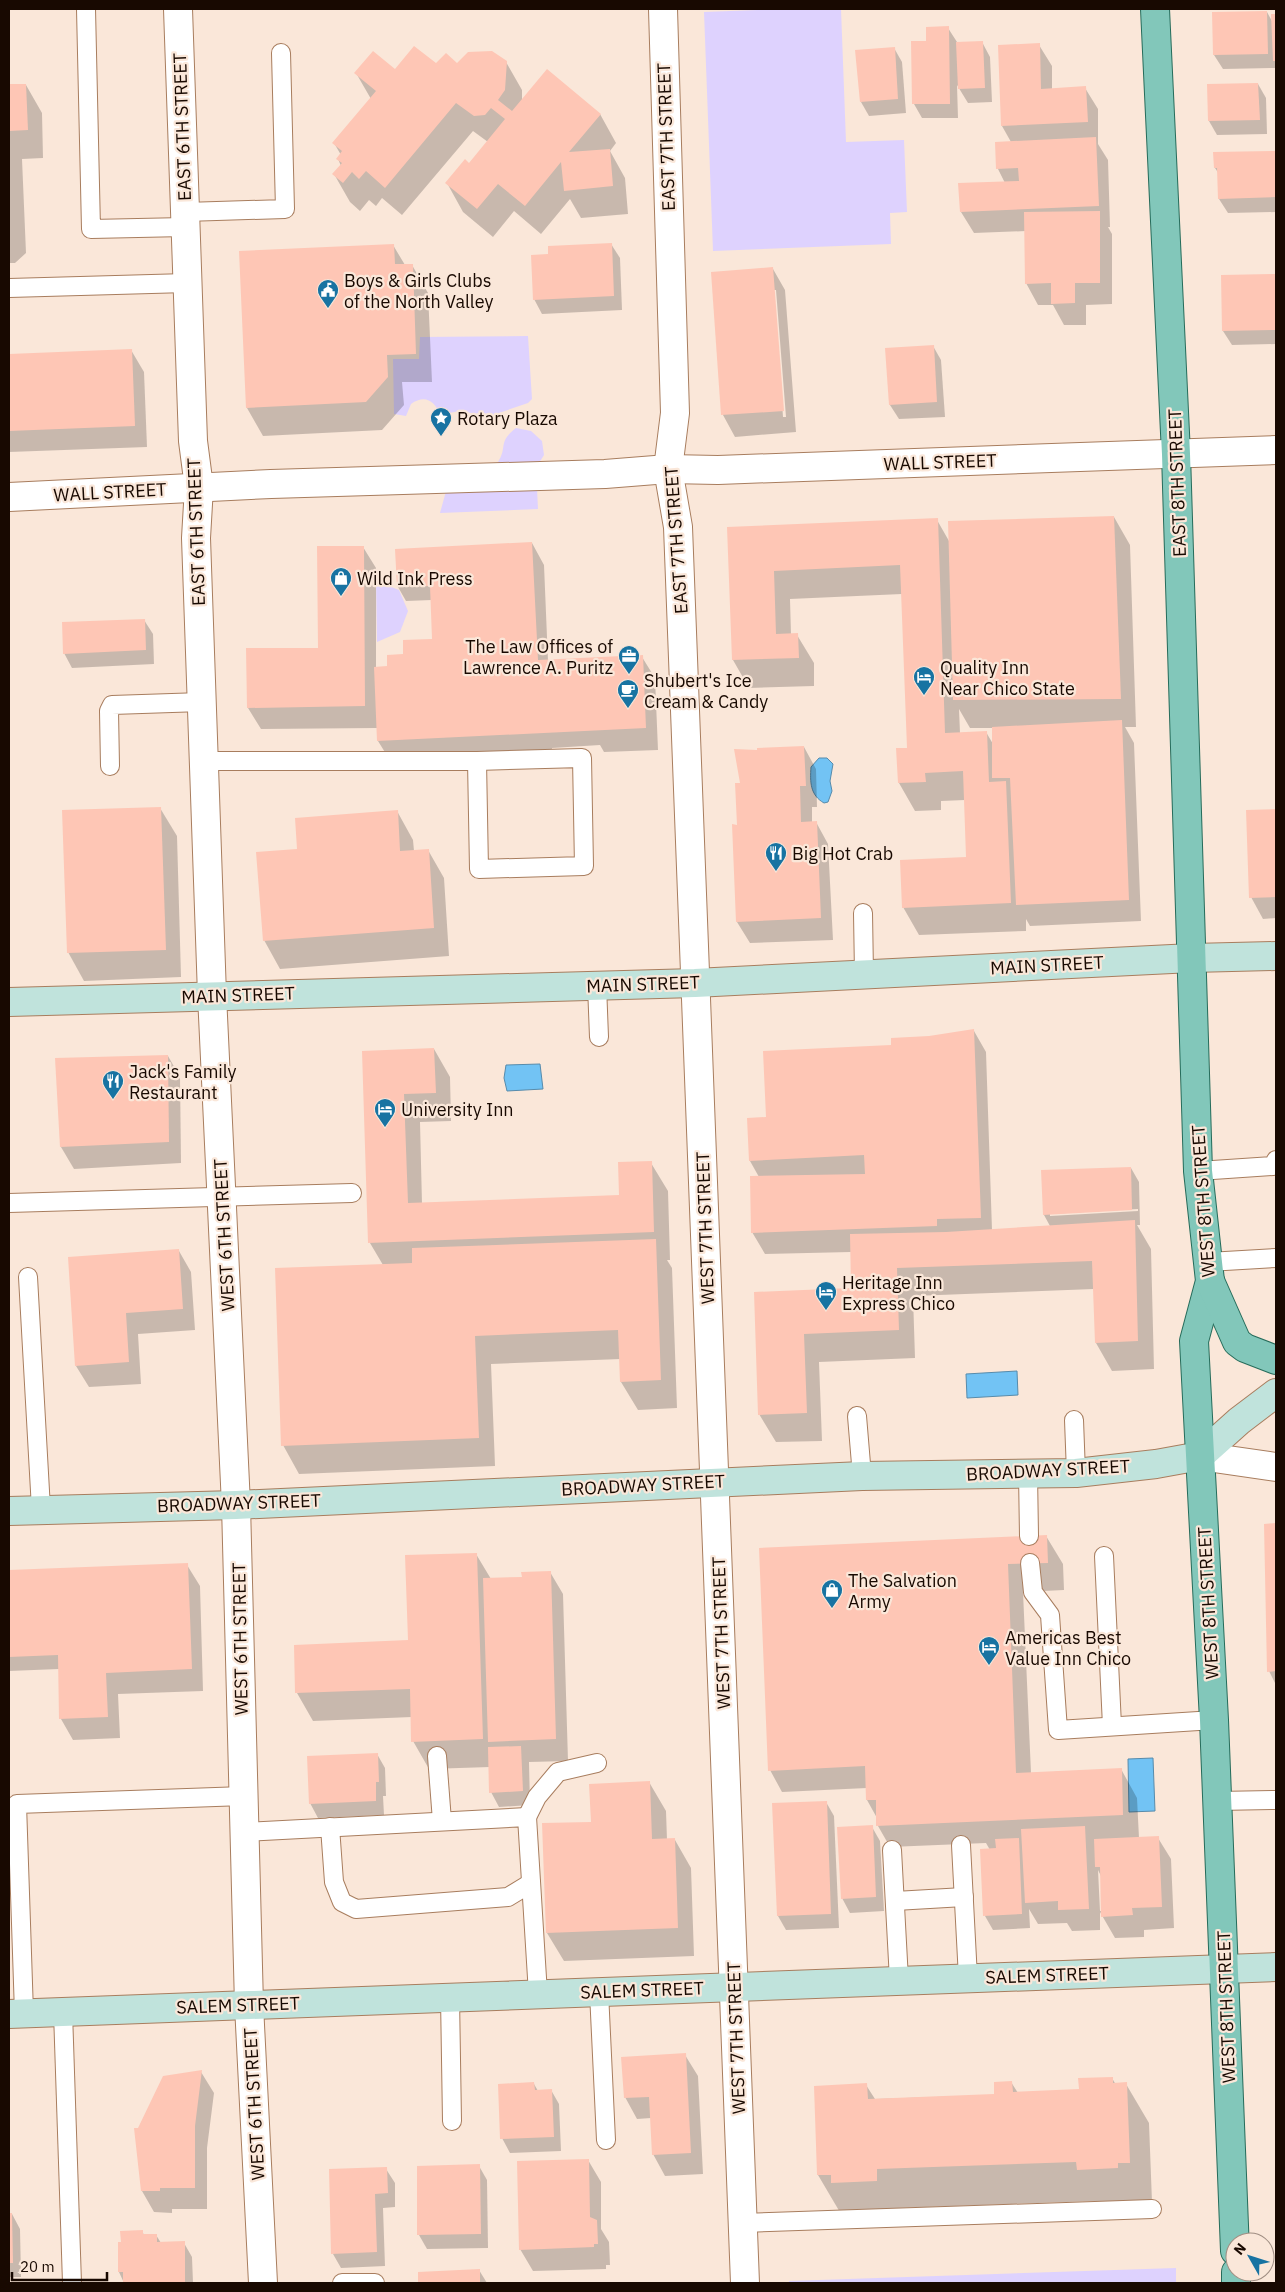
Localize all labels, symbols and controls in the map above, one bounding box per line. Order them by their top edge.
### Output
street label: EAST 6TH STREET [168,53,196,201]
street label: EAST 7TH STREET [652,63,680,211]
place label: Boys & Girls Clubs of the North Valley [344,269,494,313]
public building icon: Boys & Girls Clubs of the North Valley [316,278,340,309]
place icon: Rotary Plaza [429,406,453,437]
place label: Rotary Plaza [457,407,558,430]
street label: EAST 8TH STREET [1163,409,1191,557]
street label: WALL STREET [883,449,997,475]
street label: EAST 6TH STREET [182,458,210,606]
street label: EAST 7TH STREET [659,465,693,615]
street label: WALL STREET [53,478,167,506]
shop icon: Wild Ink Press [329,566,353,597]
place label: Wild Ink Press [357,567,473,590]
place label: The Law Offices of Lawrence A. Puritz [463,635,613,679]
office icon: The Law Offices of Lawrence A. Puritz [617,644,641,675]
place label: Quality Inn Near Chico State [940,656,1075,700]
hotel icon: Quality Inn Near Chico State [912,665,936,696]
place label: Shubert's Ice Cream & Candy [644,669,768,713]
cafe icon: Shubert's Ice Cream & Candy [616,678,640,709]
restaurant icon: Big Hot Crab [764,841,788,872]
place label: Big Hot Crab [792,842,893,865]
street label: MAIN STREET [990,951,1104,979]
street label: MAIN STREET [586,971,700,997]
street label: MAIN STREET [181,982,295,1008]
place label: Jack's Family Restaurant [129,1060,237,1104]
restaurant icon: Jack's Family Restaurant [101,1069,125,1100]
hotel icon: University Inn [373,1097,397,1128]
place label: University Inn [401,1098,514,1121]
street label: WEST 8TH STREET [1186,1124,1220,1278]
street label: WEST 7TH STREET [691,1151,719,1305]
street label: WEST 6TH STREET [209,1158,239,1312]
place label: Heritage Inn Express Chico [842,1271,955,1315]
hotel icon: Heritage Inn Express Chico [814,1280,838,1311]
street label: BROADWAY STREET [966,1454,1130,1486]
street label: BROADWAY STREET [561,1469,725,1501]
street label: BROADWAY STREET [157,1489,321,1517]
street label: WEST 8TH STREET [1193,1526,1223,1680]
street label: WEST 7TH STREET [707,1556,735,1710]
street label: WEST 6TH STREET [227,1562,253,1716]
place label: The Salvation Army [848,1569,957,1613]
shop icon: The Salvation Army [820,1578,844,1609]
place label: Americas Best Value Inn Chico [1005,1626,1131,1670]
hotel icon: Americas Best Value Inn Chico [977,1635,1001,1666]
street label: WEST 8TH STREET [1212,1930,1240,2084]
street label: WEST 7TH STREET [722,1961,750,2115]
street label: SALEM STREET [985,1961,1109,1989]
street label: SALEM STREET [580,1976,704,2004]
street label: SALEM STREET [176,1991,300,2019]
street label: WEST 6TH STREET [239,2027,269,2181]
north arrow [1225,2232,1275,2282]
text: N [1230,2239,1250,2258]
scale bar [12,2250,108,2282]
text: 20 m [20,2257,55,2276]

